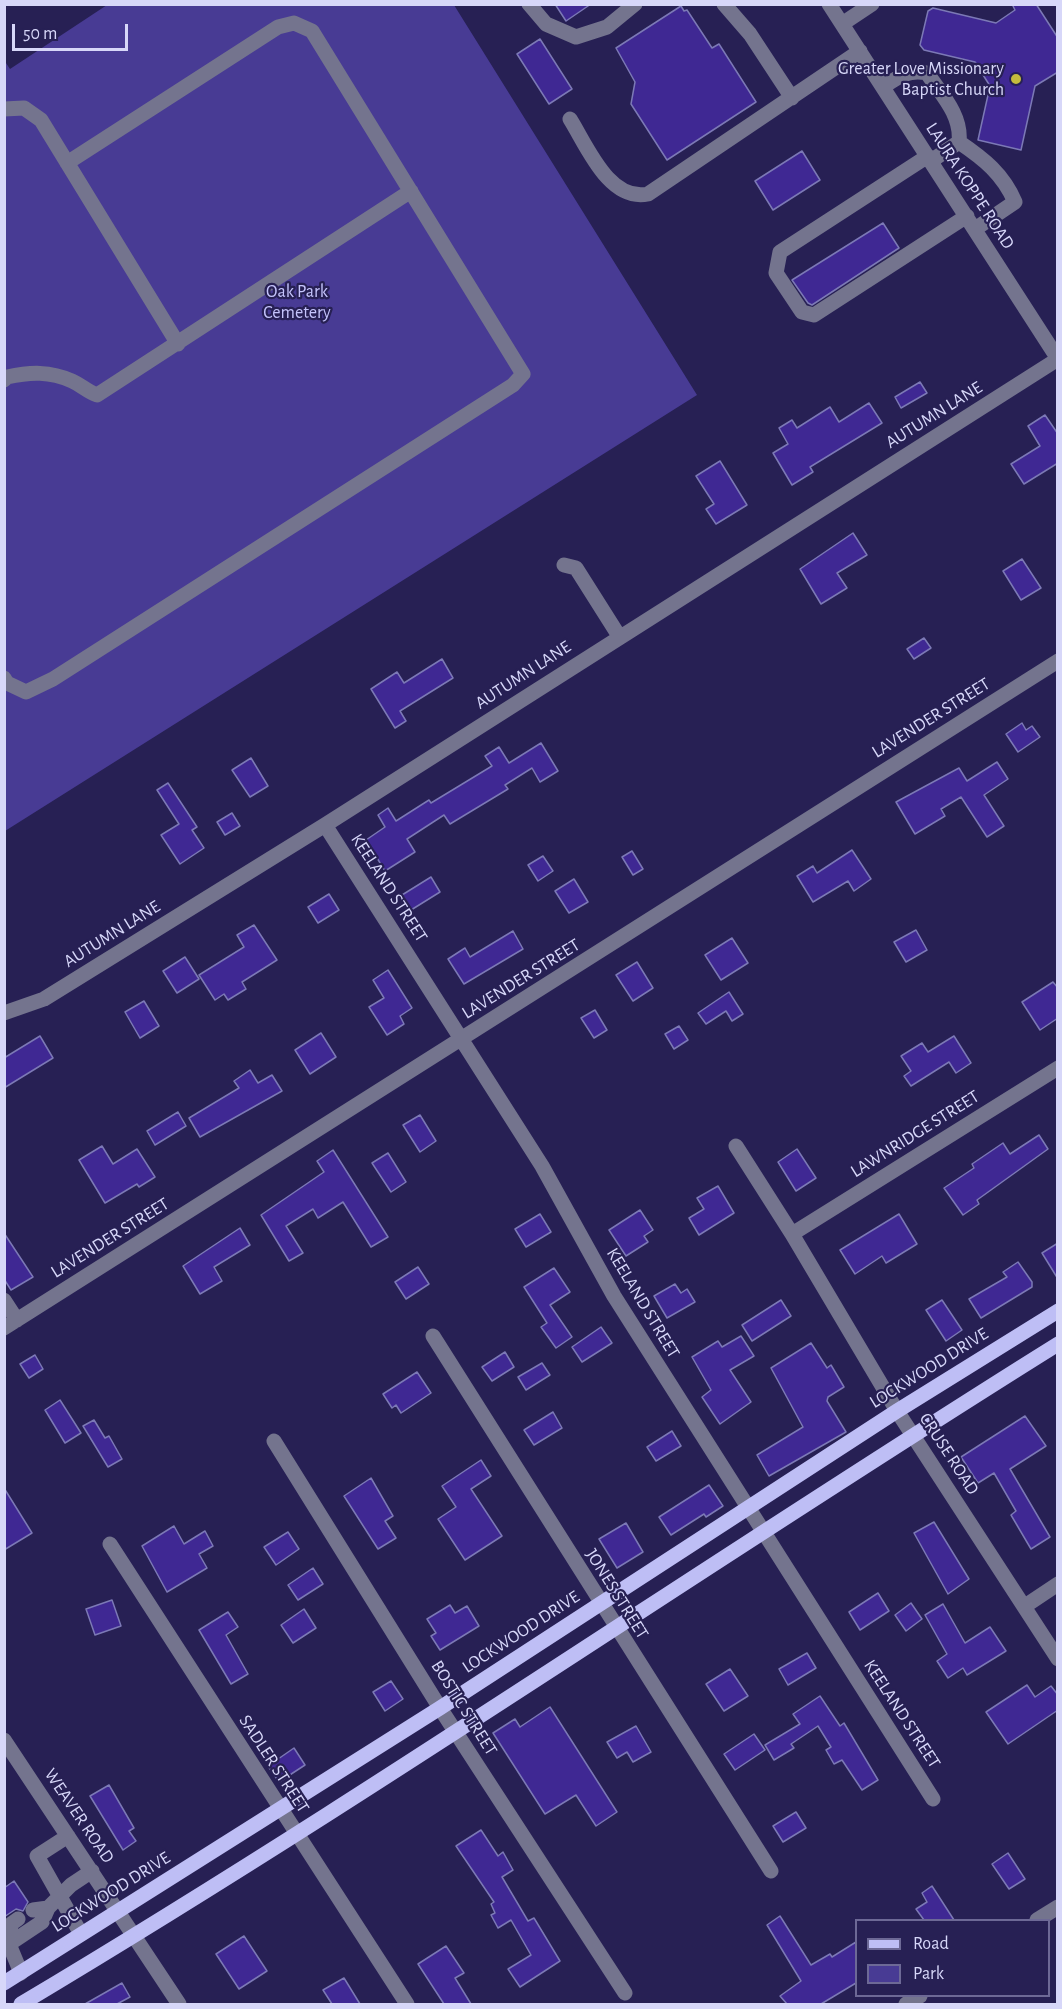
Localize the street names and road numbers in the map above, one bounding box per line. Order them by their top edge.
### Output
street label: LAURA KOPPE ROAD [921,119,1019,253]
street label: AUTUMN LANE [882,377,986,453]
street label: AUTUMN LANE [471,636,575,714]
street label: LAVENDER STREET [868,673,994,763]
street label: KEELAND STREET [346,830,432,946]
street label: AUTUMN LANE [60,896,164,972]
street label: LAVENDER STREET [458,934,584,1024]
street label: LAWNRIDGE STREET [847,1086,983,1182]
street label: LAVENDER STREET [47,1193,173,1283]
street label: KEELAND STREET [602,1244,684,1362]
street label: LOCKWOOD DRIVE [866,1323,992,1413]
street label: CRUSE ROAD [915,1409,983,1499]
street label: JONES STREET [581,1545,653,1643]
street label: LOCKWOOD DRIVE [458,1586,584,1678]
street label: BOSTIC STREET [426,1656,502,1760]
street label: KEELAND STREET [859,1656,945,1772]
street label: SADLER STREET [234,1711,314,1817]
street label: WEAVER ROAD [39,1765,119,1867]
street label: LOCKWOOD DRIVE [48,1847,174,1937]

